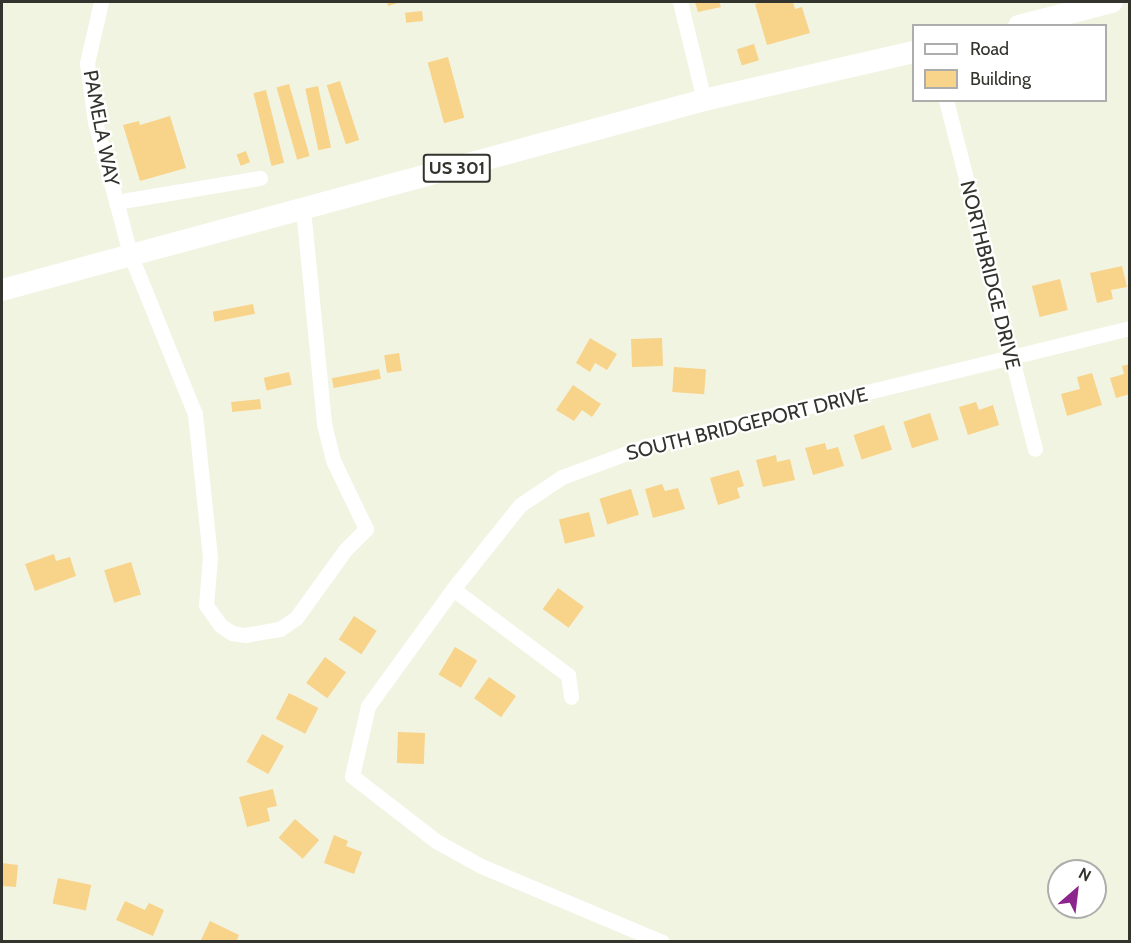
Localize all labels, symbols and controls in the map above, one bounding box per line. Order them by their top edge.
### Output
legend [912,24,1107,102]
text: Road [970,38,1009,60]
street label: PAMELA WAY [78,68,124,188]
text: Building [970,68,1031,90]
road number: US 301 [422,153,492,183]
street label: NORTHBRIDGE DRIVE [955,178,1025,372]
street label: SOUTH BRIDGEPORT DRIVE [624,382,870,466]
north arrow [1047,859,1107,919]
text: N [1075,863,1094,885]

